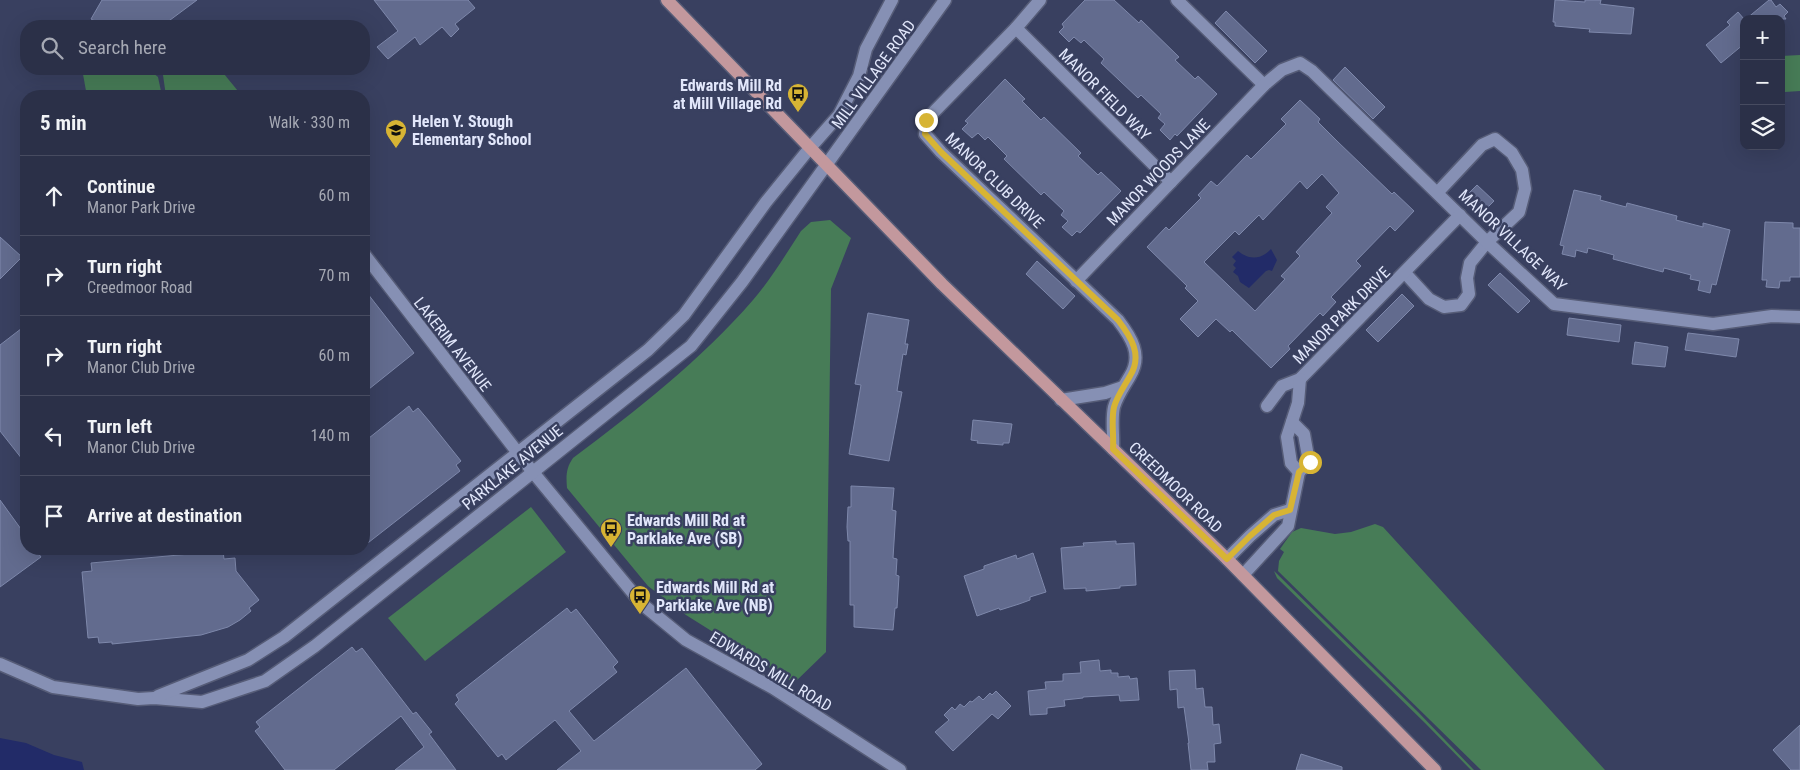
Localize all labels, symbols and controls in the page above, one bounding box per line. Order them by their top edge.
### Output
map controls [1740,15,1785,150]
button: + [1740,15,1785,60]
street label: MILL VILLAGE ROAD [828,16,919,132]
search box [20,20,370,75]
icon: search [38,34,66,62]
text: Search here [78,36,166,59]
street label: MANOR FIELD WAY [1055,45,1155,145]
button: − [1740,60,1785,105]
place label: Edwards Mill Rd at Mill Village Rd [673,76,782,113]
bus stop icon: Edwards Mill Rd at Mill Village Rd [786,82,810,113]
button: layers [1740,105,1785,150]
route end [915,109,938,132]
text: 5 min [40,111,87,135]
place label: Helen Y. Stough Elementary School [412,112,531,149]
text: Walk · 330 m [269,113,350,132]
street label: MANOR WOODS LANE [1103,115,1214,229]
school or university icon: Helen Y. Stough Elementary School [384,118,408,149]
street label: MANOR CLUB DRIVE [942,129,1048,232]
text: Continue [87,175,155,198]
icon: ahead [40,182,68,210]
text: 60 m [318,186,350,205]
street label: MANOR VILLAGE WAY [1455,186,1571,296]
text: Manor Park Drive [87,198,195,217]
text: Turn right [87,255,162,278]
icon: right [40,262,68,290]
street label: MANOR PARK DRIVE [1289,263,1394,368]
text: 70 m [318,266,350,285]
text: Creedmoor Road [87,278,193,297]
street label: LAKERIM AVENUE [410,293,495,395]
text: Turn right [87,335,162,358]
icon: right [40,342,68,370]
text: 60 m [318,346,350,365]
text: Manor Club Drive [87,358,195,377]
text: Turn left [87,415,152,438]
street label: PARKLAKE AVENUE [458,421,566,514]
icon: left [40,422,68,450]
text: 140 m [311,426,350,445]
text: Manor Club Drive [87,438,195,457]
street label: CREEDMOOR ROAD [1125,438,1226,537]
route start [1299,451,1322,474]
icon: arrive [40,502,68,530]
text: Arrive at destination [87,504,242,527]
place label: Edwards Mill Rd at Parklake Ave (SB) [627,511,745,548]
bus stop icon: Edwards Mill Rd at Parklake Ave (SB) [599,517,623,548]
place label: Edwards Mill Rd at Parklake Ave (NB) [656,578,774,615]
bus stop icon: Edwards Mill Rd at Parklake Ave (NB) [628,584,652,615]
street label: EDWARDS MILL ROAD [706,627,835,715]

